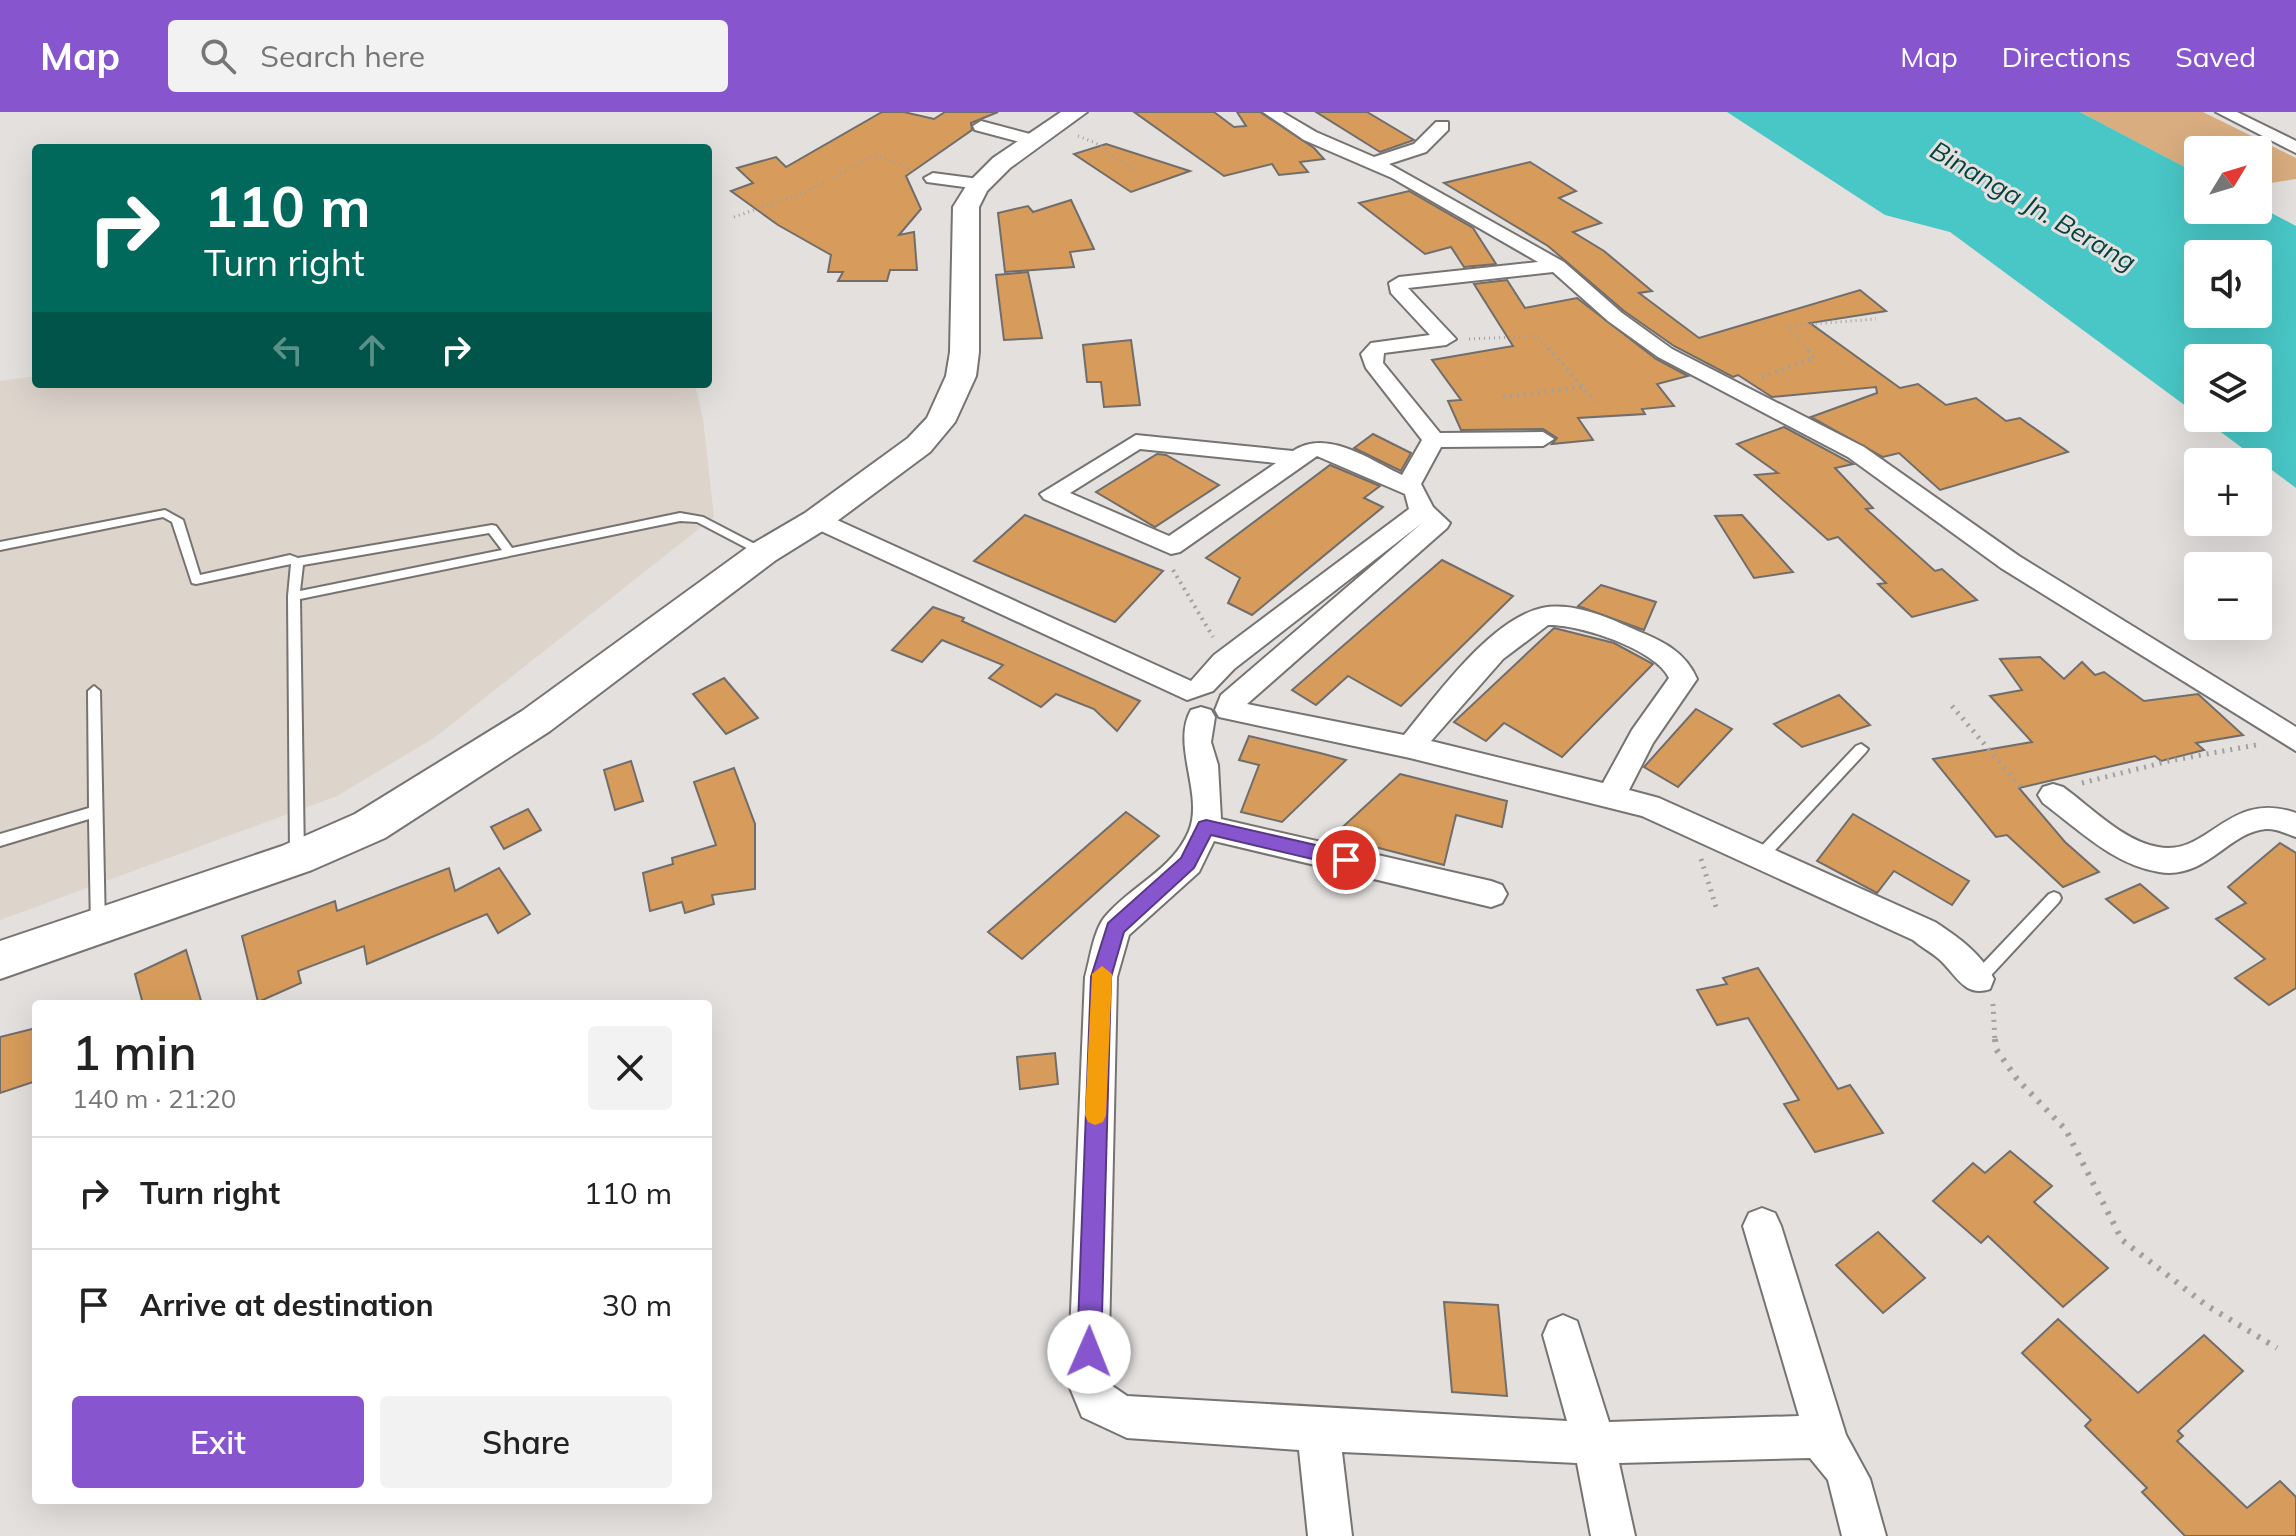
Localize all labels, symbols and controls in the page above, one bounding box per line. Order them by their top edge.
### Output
search box [168,20,728,92]
text: Map [40,32,120,80]
icon: search [196,34,240,78]
text: Search here [260,37,425,75]
text: Map [1900,39,1958,74]
text: Directions [2002,39,2131,74]
text: Saved [2175,39,2256,74]
water label: Binanga Jn. Berang [1924,133,2142,278]
north arrow [2184,136,2272,224]
map controls [2184,136,2272,640]
text: 110 m [204,171,371,241]
icon: right [72,176,176,280]
text: Turn right [204,240,365,285]
button: sound [2184,240,2272,328]
icon: left [266,328,310,372]
icon: ahead [350,328,394,372]
icon: right [434,328,478,372]
button: layers [2184,344,2272,432]
button: + [2184,448,2272,536]
button: − [2184,552,2272,640]
pin [1312,826,1380,894]
icon: arrive [1324,838,1368,882]
text: 1 min [72,1022,197,1082]
button: close [588,1026,672,1110]
text: 140 m · 21:20 [72,1082,236,1115]
icon: right [72,1171,116,1215]
text: Turn right [140,1174,280,1212]
text: 110 m [584,1174,672,1212]
icon: arrive [72,1283,116,1327]
text: Arrive at destination [140,1286,434,1324]
text: 30 m [602,1286,672,1324]
position arrow [1047,1310,1131,1394]
button: Exit [72,1396,364,1488]
button: Share [380,1396,672,1488]

